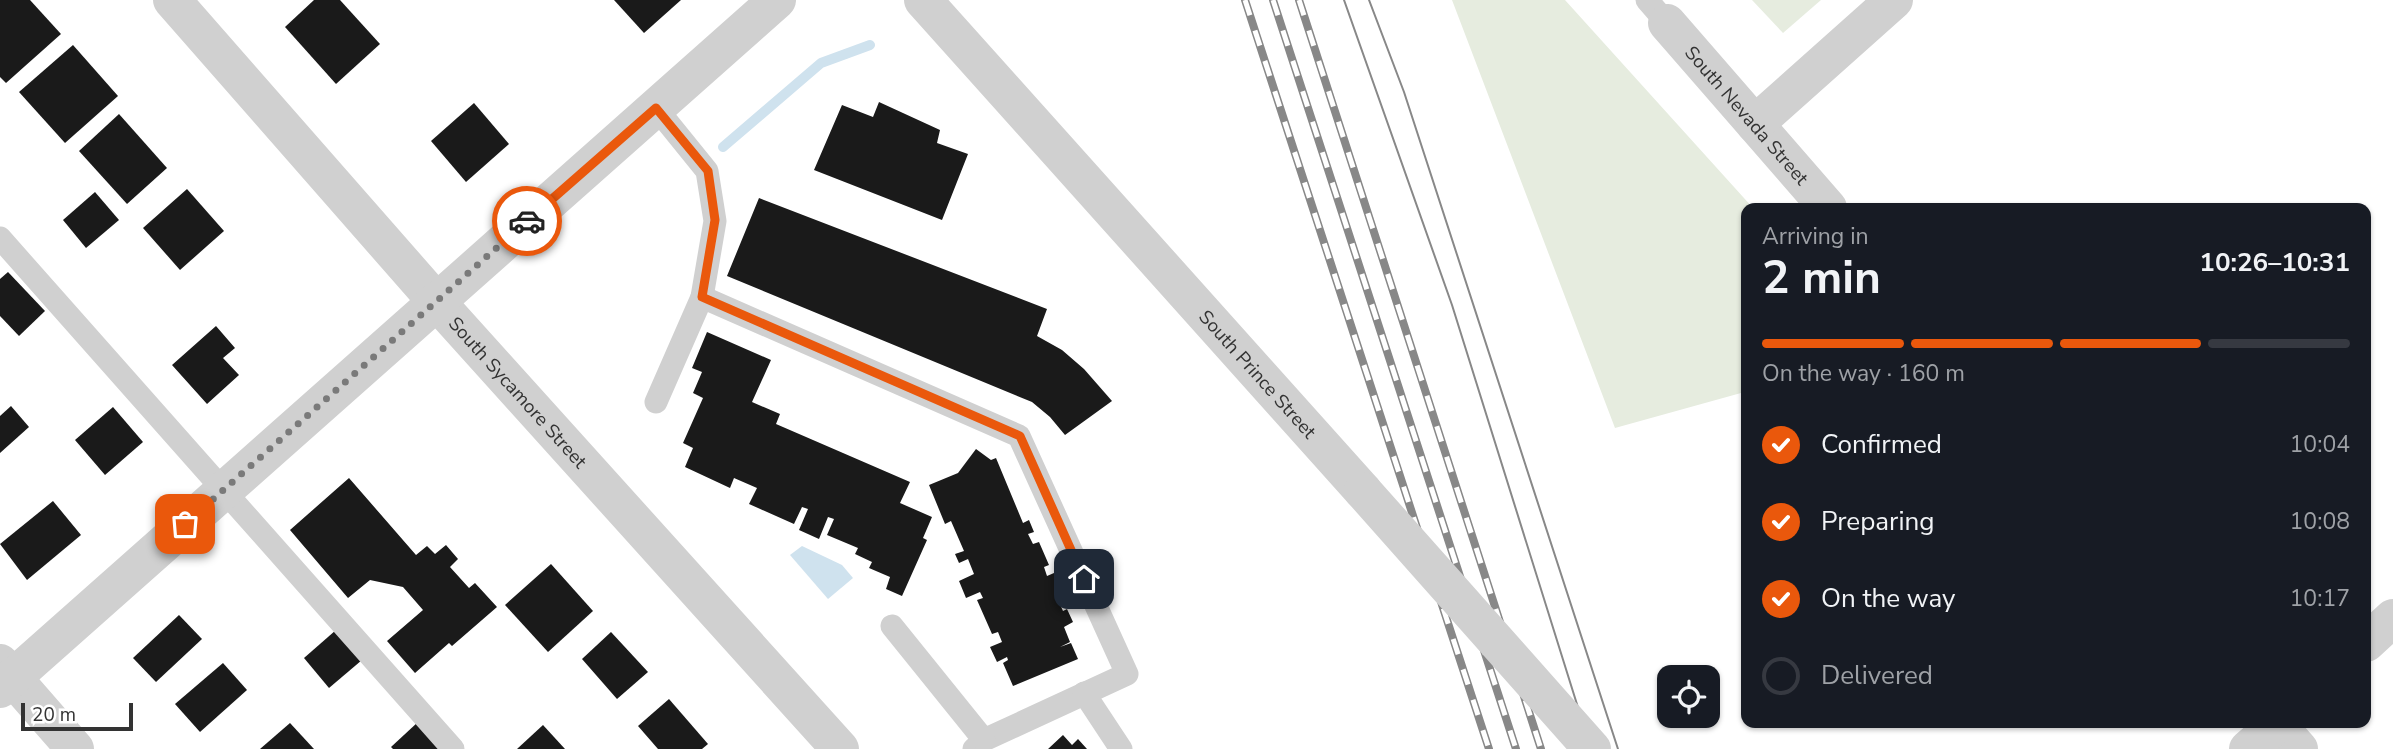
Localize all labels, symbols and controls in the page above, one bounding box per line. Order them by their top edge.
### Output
street label: South Nevada Street [1678,40,1814,191]
courier [492,186,562,256]
icon: car [508,202,546,240]
text: Arriving in [1762,221,1869,252]
text: 10:26–10:31 [2199,245,2350,280]
text: 2 min [1762,246,1881,309]
street label: South Prince Street [1193,305,1322,445]
street label: South Sycamore Street [442,311,593,474]
text: On the way · 160 m [1762,358,1965,389]
icon: check [1762,426,1800,464]
text: Confirmed [1821,427,1942,462]
text: 10:04 [2290,429,2350,460]
pin [155,494,215,554]
icon: check [1762,503,1800,541]
text: Preparing [1821,504,1934,539]
icon: bag [166,505,204,543]
text: 10:08 [2290,506,2350,537]
pin [1054,549,1114,609]
icon: home [1065,560,1103,598]
icon: check [1762,580,1800,618]
text: On the way [1821,581,1955,616]
text: 10:17 [2290,583,2350,614]
text: Delivered [1821,658,1933,693]
map controls [1657,665,1720,728]
button: locate [1657,665,1720,728]
scale bar [21,700,133,732]
text: 20 m [32,702,76,728]

